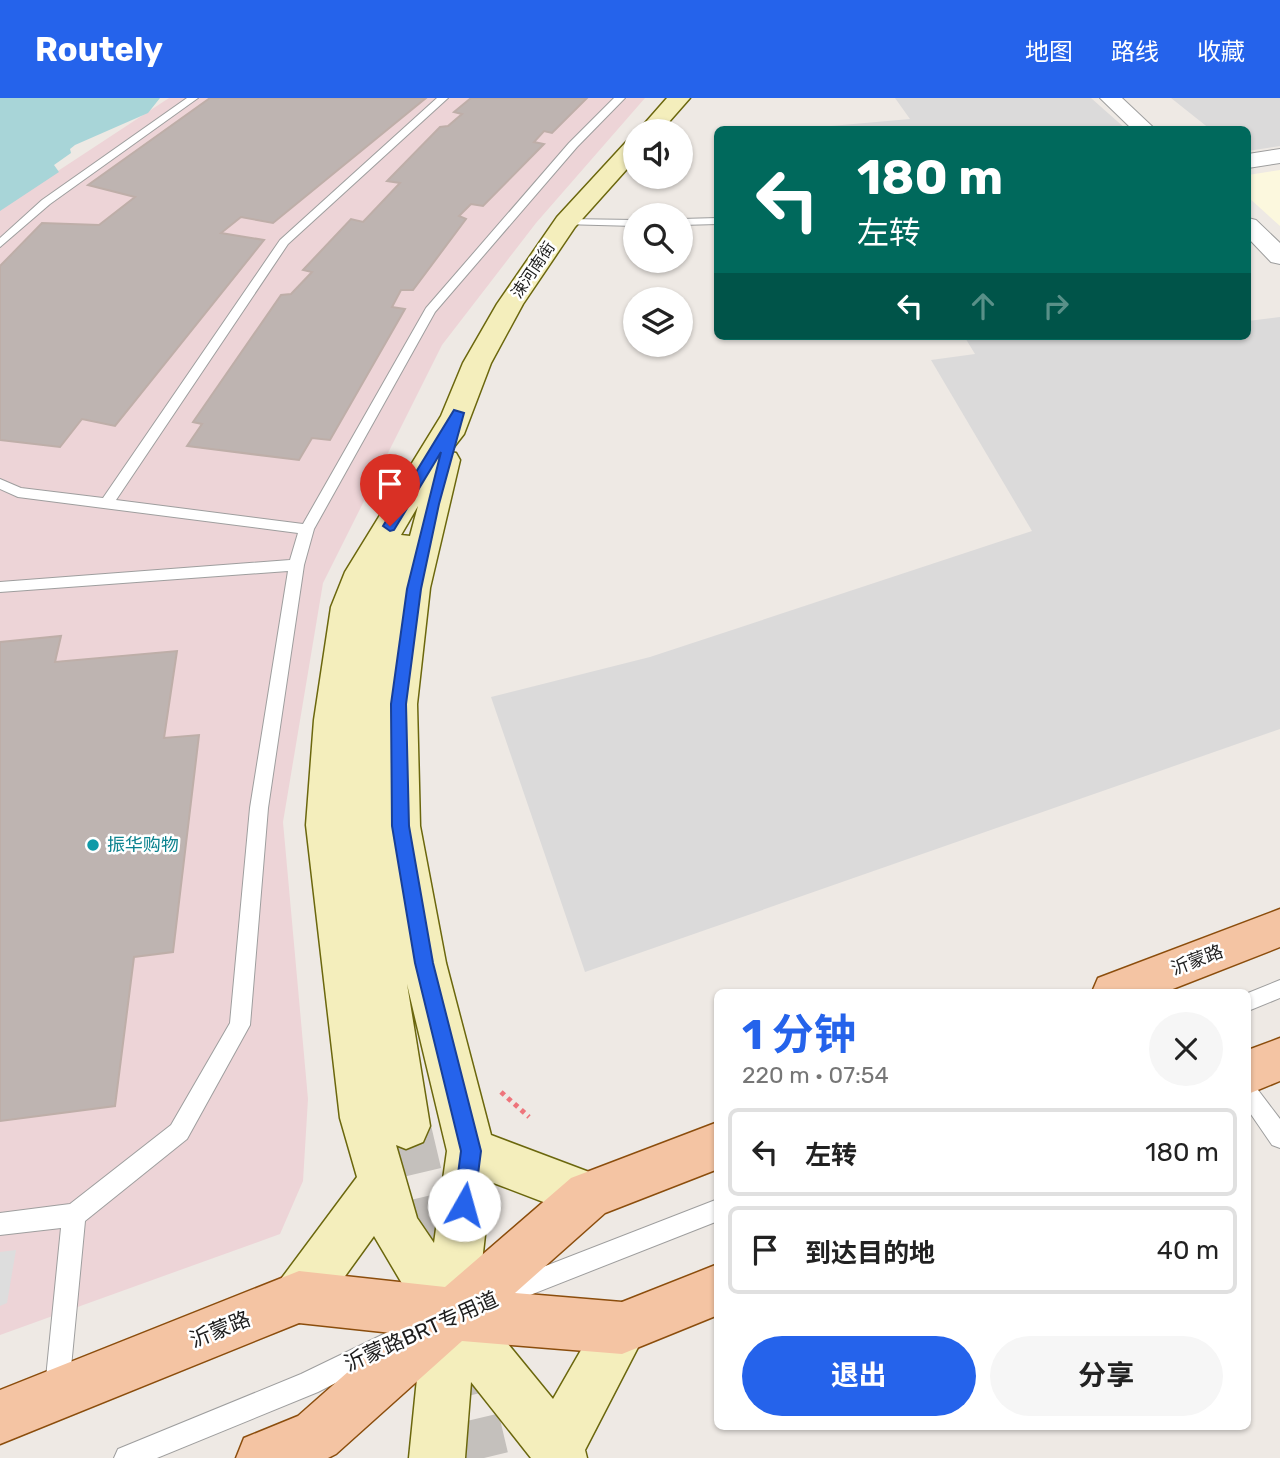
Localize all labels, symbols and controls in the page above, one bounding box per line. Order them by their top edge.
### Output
text: Routely [35,30,163,69]
text: 地图 [1025,38,1073,66]
text: 路线 [1111,38,1159,66]
text: 收藏 [1197,38,1245,66]
map controls [623,119,693,357]
button: sound [623,119,693,189]
text: 180 m [857,148,1003,206]
icon: left [742,154,833,245]
button: search [623,203,693,273]
text: 左转 [857,214,921,252]
street label: 涑河南街 [507,238,559,302]
button: layers [623,287,693,357]
icon: left [891,287,929,325]
icon: ahead [964,287,1002,325]
icon: right [1037,287,1075,325]
pin [360,454,420,526]
icon: arrive [371,465,409,503]
place label: 振华购物 [107,834,179,856]
marker: 振华购物 [85,837,101,853]
street label: 沂蒙路 [1168,940,1226,980]
text: 1 分钟 [742,1010,856,1060]
button: close [1149,1012,1223,1086]
text: 220 m · 07:54 [742,1061,889,1089]
icon: left [746,1133,784,1171]
text: 180 m [1145,1137,1219,1168]
text: 左转 [805,1140,857,1171]
position arrow [427,1168,501,1242]
icon: arrive [746,1231,784,1269]
text: 40 m [1157,1235,1219,1266]
text: 到达目的地 [805,1238,935,1269]
street label: 沂蒙路BRT专用道 [340,1286,502,1376]
street label: 沂蒙路 [186,1306,254,1352]
button: 退出 [742,1336,976,1416]
button: 分享 [990,1336,1223,1416]

